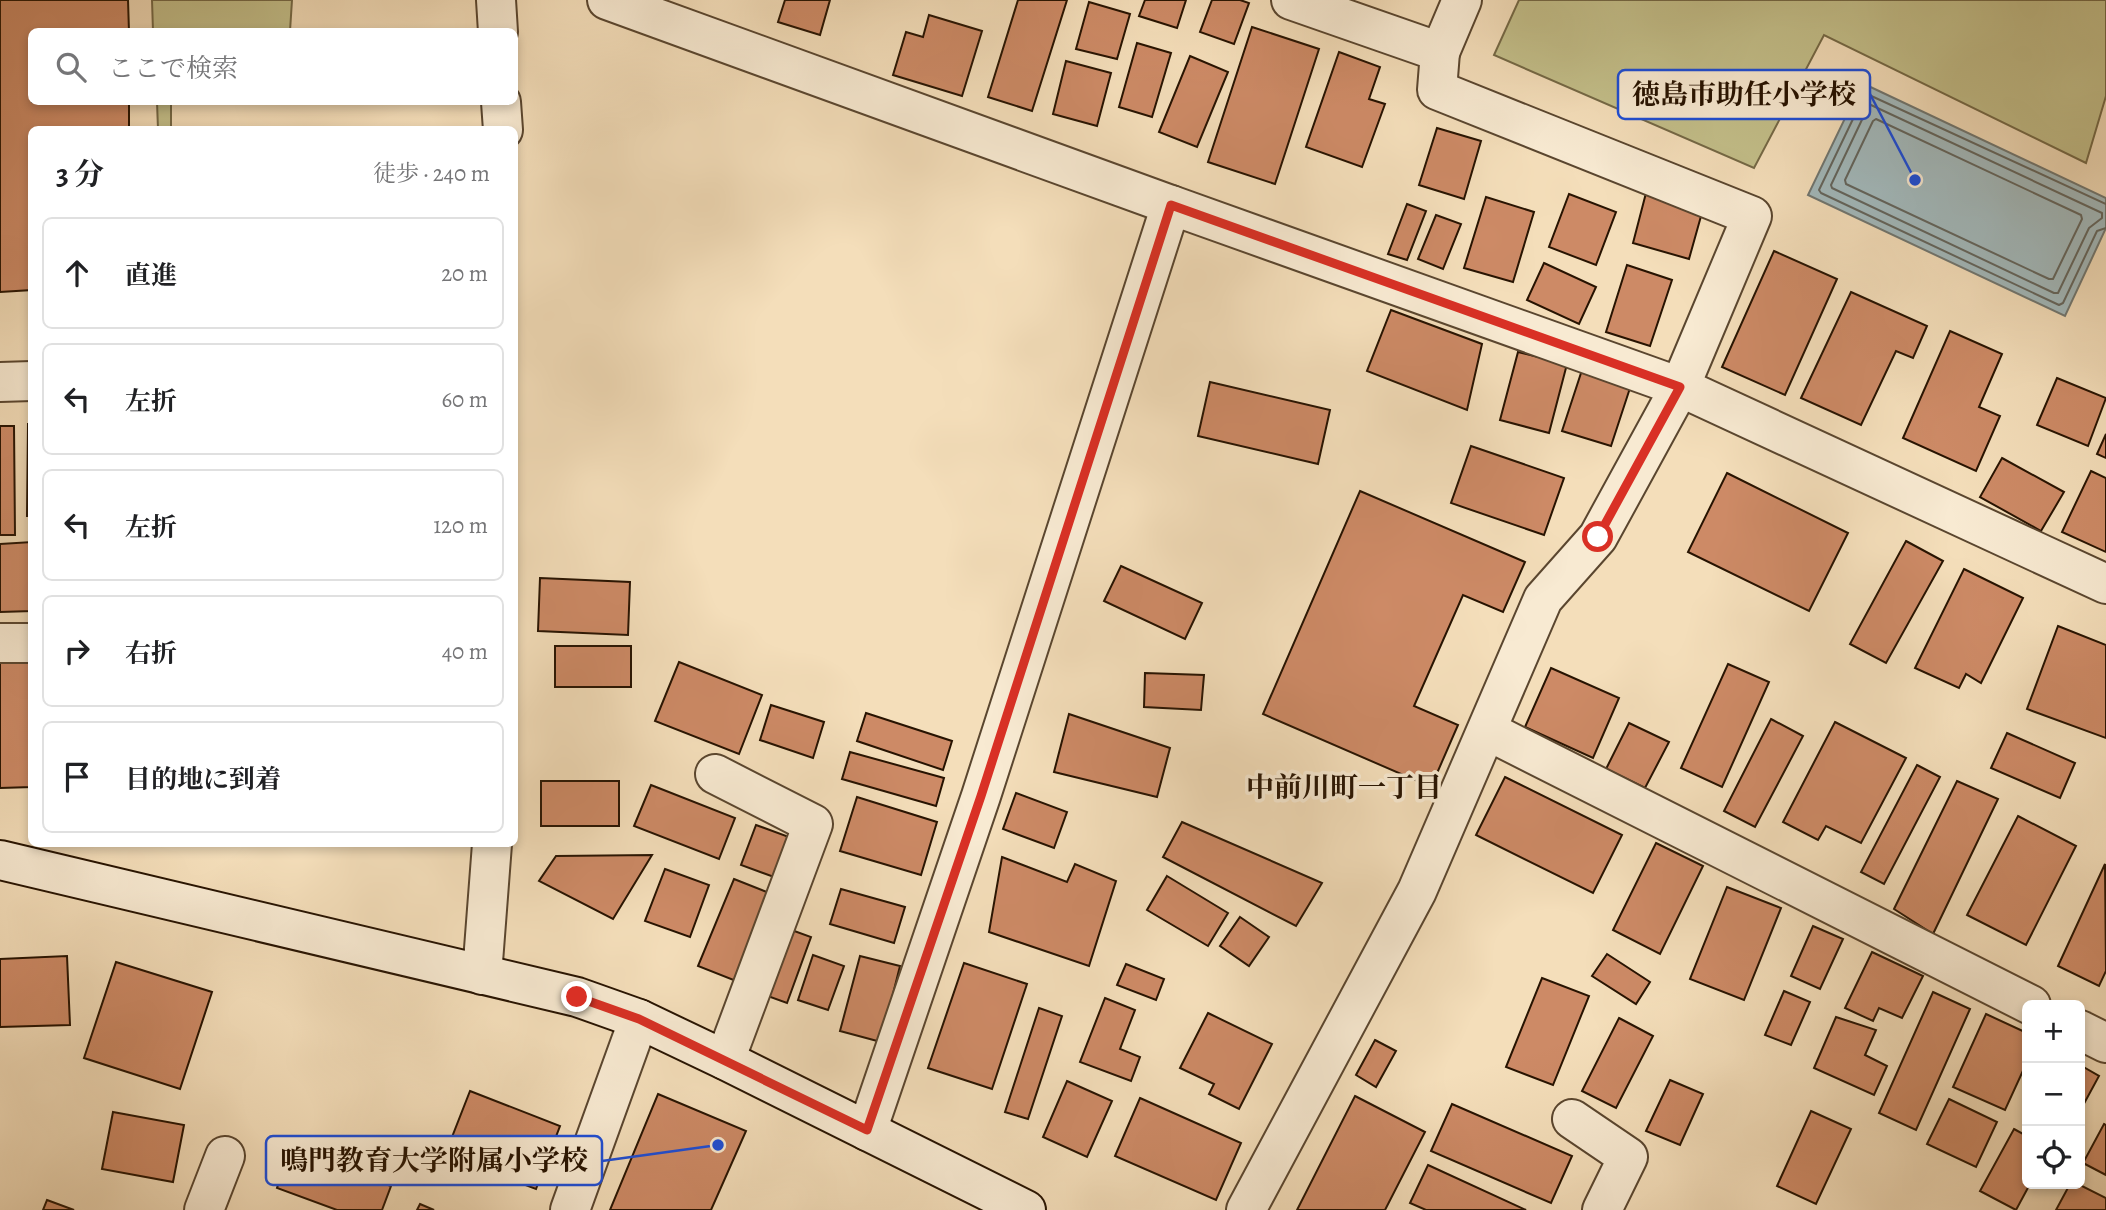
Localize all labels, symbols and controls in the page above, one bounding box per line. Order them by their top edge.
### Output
search box [28,28,518,105]
icon: search [52,48,90,86]
text: ここで検索 [108,51,238,86]
callout: 徳島市助任小学校 [1618,70,1870,119]
text: 徳島市助任小学校 [1632,76,1856,114]
text: 3 分 [56,154,104,194]
text: 徒歩 · 240 m [373,158,490,189]
icon: ahead [58,254,96,292]
text: 直進 [125,258,177,293]
text: 20 m [441,258,488,289]
icon: left [58,380,96,418]
text: 左折 [125,384,177,419]
text: 60 m [441,384,488,415]
icon: left [58,506,96,544]
text: 左折 [125,510,177,545]
text: 120 m [433,510,488,541]
route start [1582,521,1613,552]
icon: right [58,632,96,670]
text: 右折 [125,636,177,671]
text: 40 m [442,636,488,667]
icon: arrive [58,758,96,796]
text: 目的地に到着 [125,762,281,797]
district label: 中前川町一丁目 [1246,769,1442,807]
route end [561,981,592,1012]
map controls [2022,1000,2085,1189]
button: + [2022,1000,2085,1063]
button: − [2022,1063,2085,1126]
button: locate [2022,1126,2085,1189]
callout: 鳴門教育大学附属小学校 [266,1136,602,1185]
text: 鳴門教育大学附属小学校 [280,1142,588,1180]

